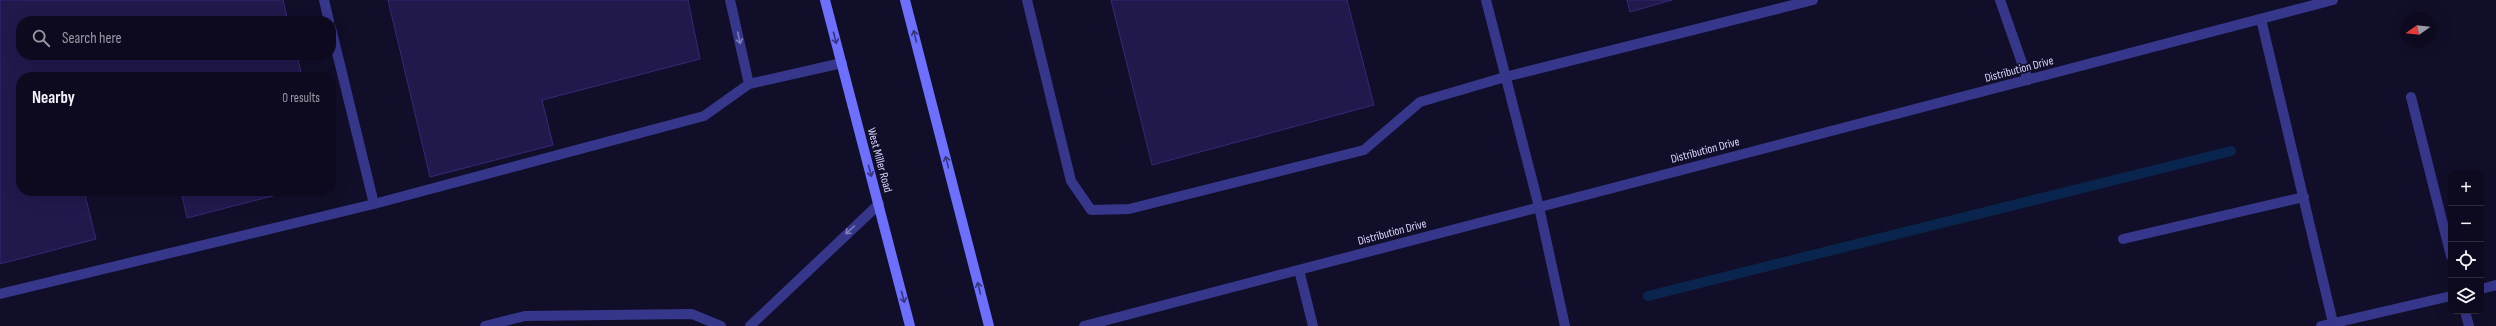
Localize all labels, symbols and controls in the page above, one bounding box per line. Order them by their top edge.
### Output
north arrow [2400,12,2436,48]
search box [16,16,336,60]
icon: search [30,27,52,49]
text: Search here [62,29,122,48]
one-way arrow [910,30,918,43]
one-way arrow [735,31,743,44]
one-way arrow [832,31,839,44]
street label: Distribution Drive [1983,53,2055,86]
text: Nearby [32,88,75,108]
text: 0 results [282,90,320,106]
street label: West Miller Road [864,126,895,194]
street label: Distribution Drive [1669,134,1741,167]
one-way arrow [943,156,950,169]
one-way arrow [867,164,874,177]
map controls [2448,170,2484,314]
button: + [2448,170,2484,206]
button: − [2448,206,2484,242]
street label: Distribution Drive [1356,216,1428,249]
one-way arrow [845,226,855,235]
button: locate [2448,242,2484,278]
button: layers [2448,278,2484,314]
one-way arrow [975,282,983,295]
one-way arrow [899,290,907,303]

